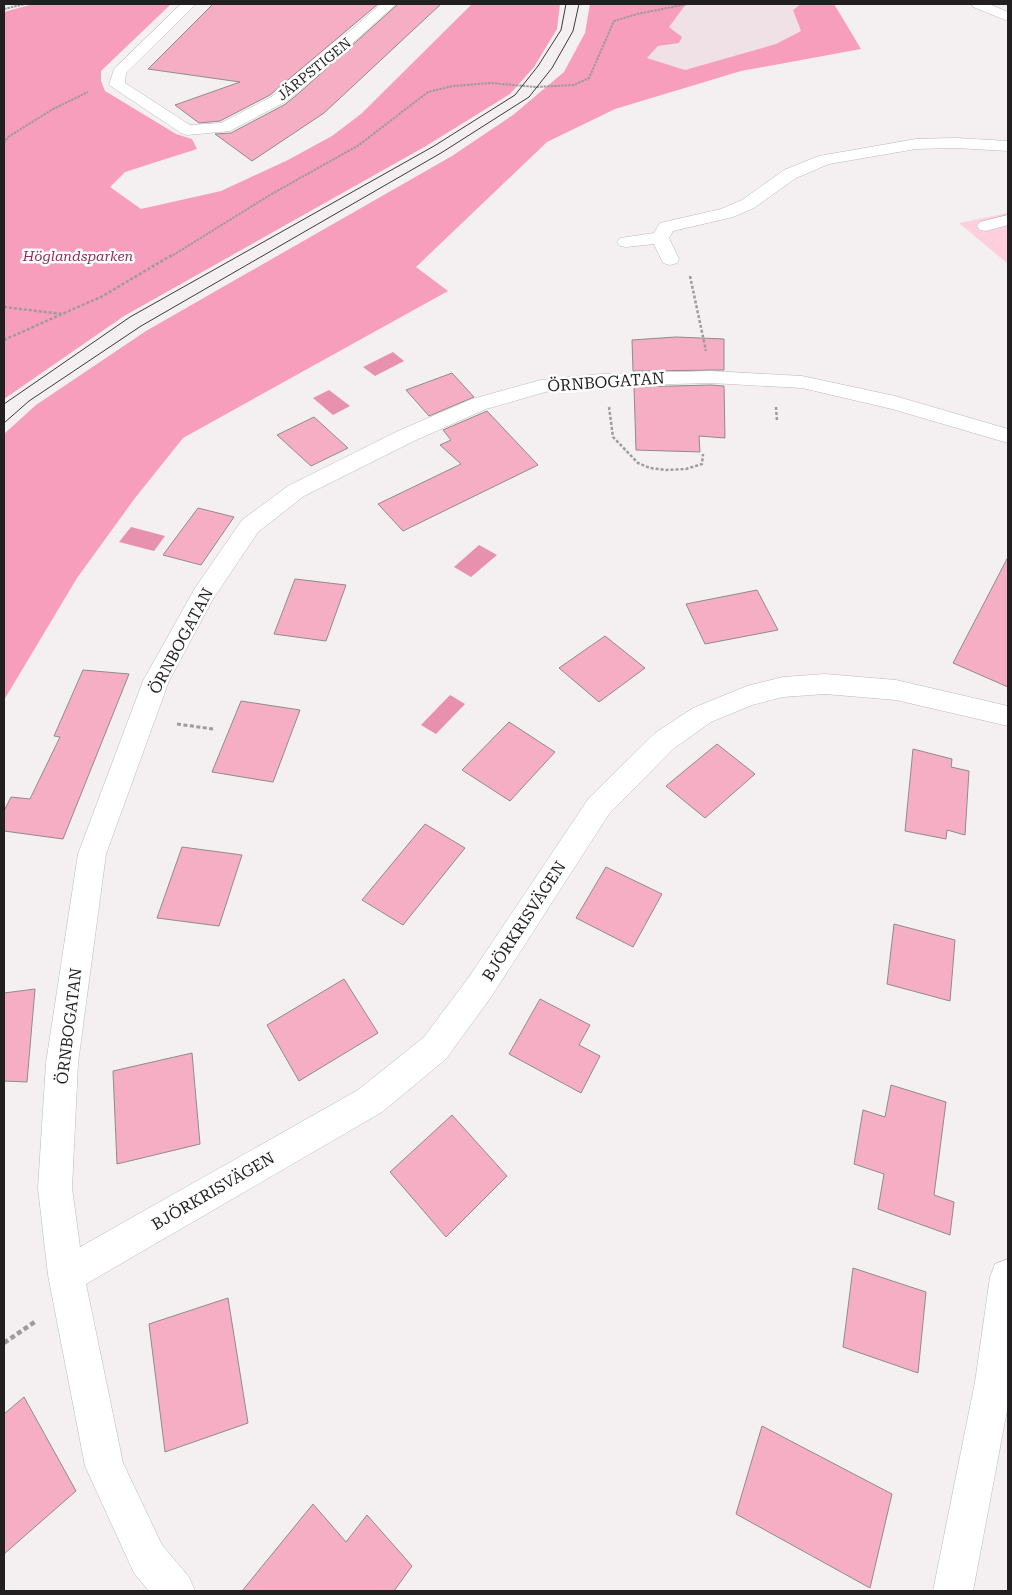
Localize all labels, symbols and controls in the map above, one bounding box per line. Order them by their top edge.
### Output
street label: JÄRPSTIGEN [274,34,354,104]
park label: Höglandsparken [22,248,134,264]
street label: ÖRNBOGATAN [547,368,665,396]
street label: ÖRNBOGATAN [145,585,217,697]
street label: BJÖRKRISVÄGEN [478,858,570,984]
street label: ÖRNBOGATAN [52,966,86,1085]
street label: BJÖRKRISVÄGEN [148,1148,278,1234]

